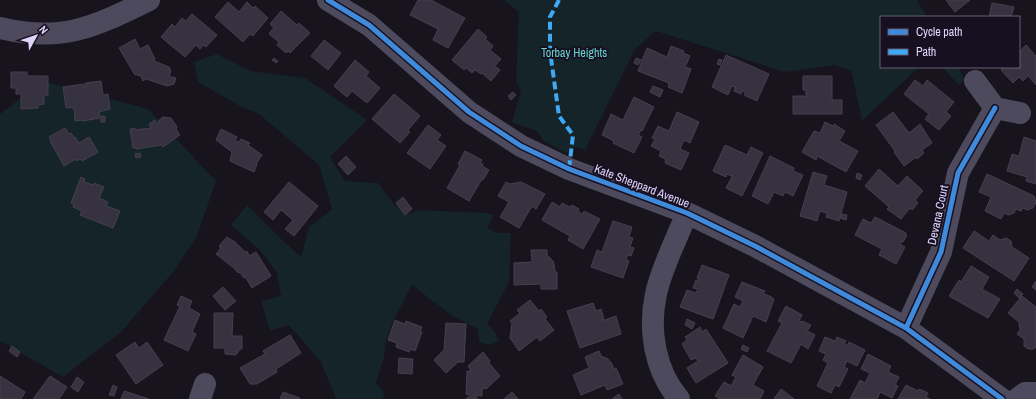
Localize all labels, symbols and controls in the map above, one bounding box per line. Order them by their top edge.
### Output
north arrow [16,16,56,56]
legend [880,16,1020,68]
text: N [36,23,51,37]
text: Cycle path [916,24,963,40]
text: Path [916,44,936,60]
park label: Torbay Heights [541,45,607,61]
street label: Kate Sheppard Avenue [592,160,692,212]
street label: Devana Court [924,183,952,246]

